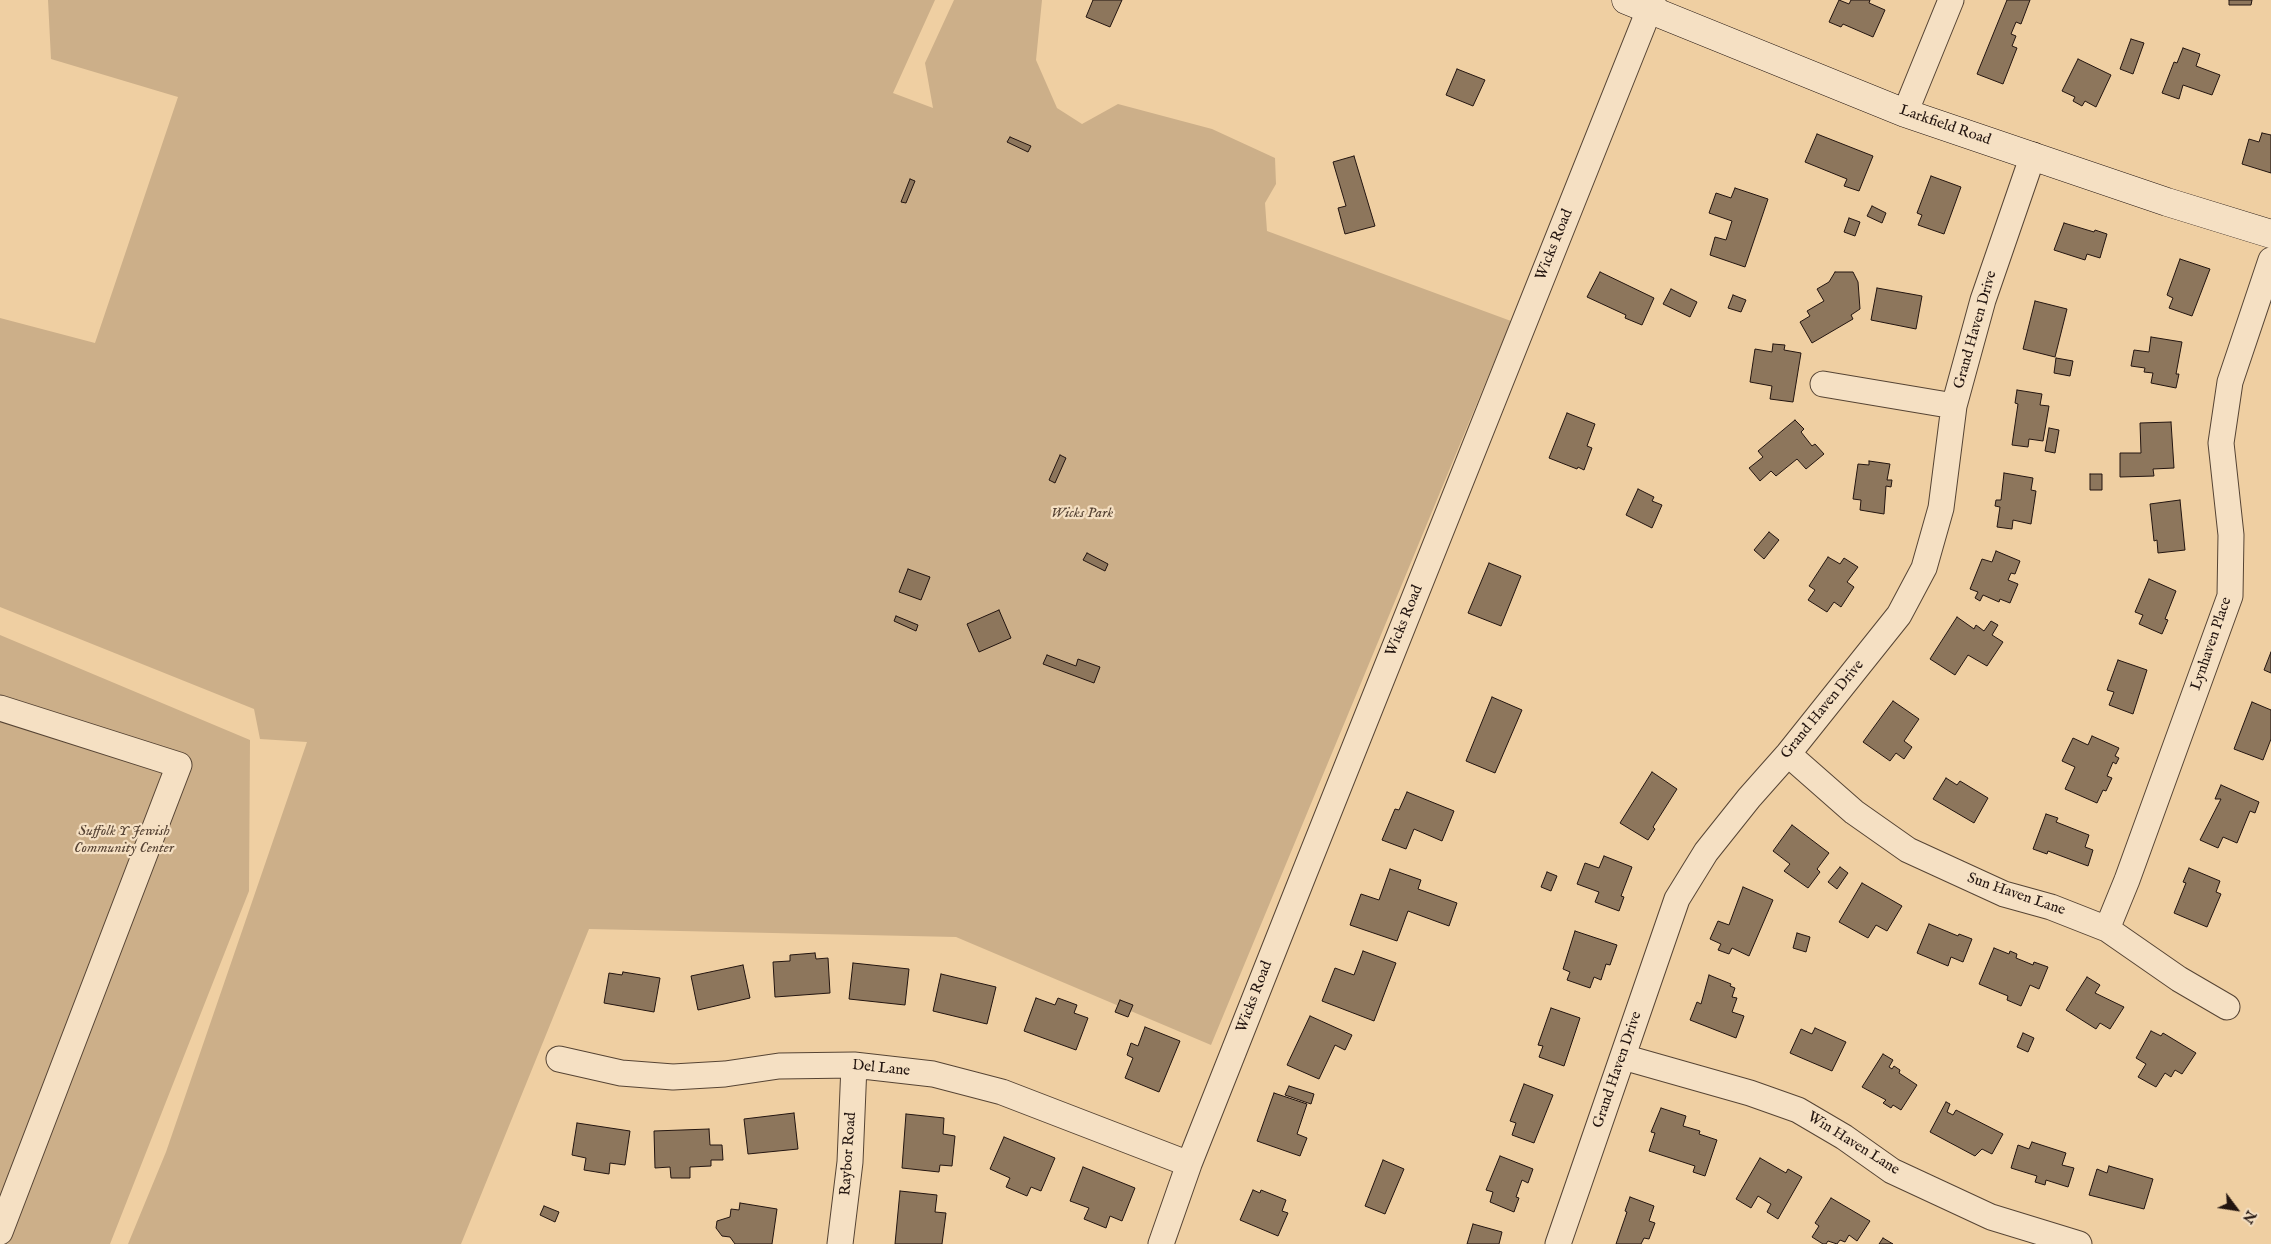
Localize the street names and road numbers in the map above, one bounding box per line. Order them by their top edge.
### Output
street label: Larkfield Road [1897,102,1993,150]
street label: Wicks Road [1533,207,1577,283]
street label: Grand Haven Drive [1951,269,2001,391]
street label: Wicks Road [1383,583,1427,659]
street label: Lynhaven Place [2188,595,2236,693]
street label: Grand Haven Drive [1778,657,1868,763]
street label: Sun Haven Lane [1965,870,2067,920]
street label: Wicks Road [1233,959,1277,1035]
street label: Grand Haven Drive [1590,1009,1646,1131]
street label: Del Lane [851,1057,911,1081]
street label: Win Haven Lane [1803,1108,1903,1180]
street label: Raybor Road [837,1112,861,1196]

